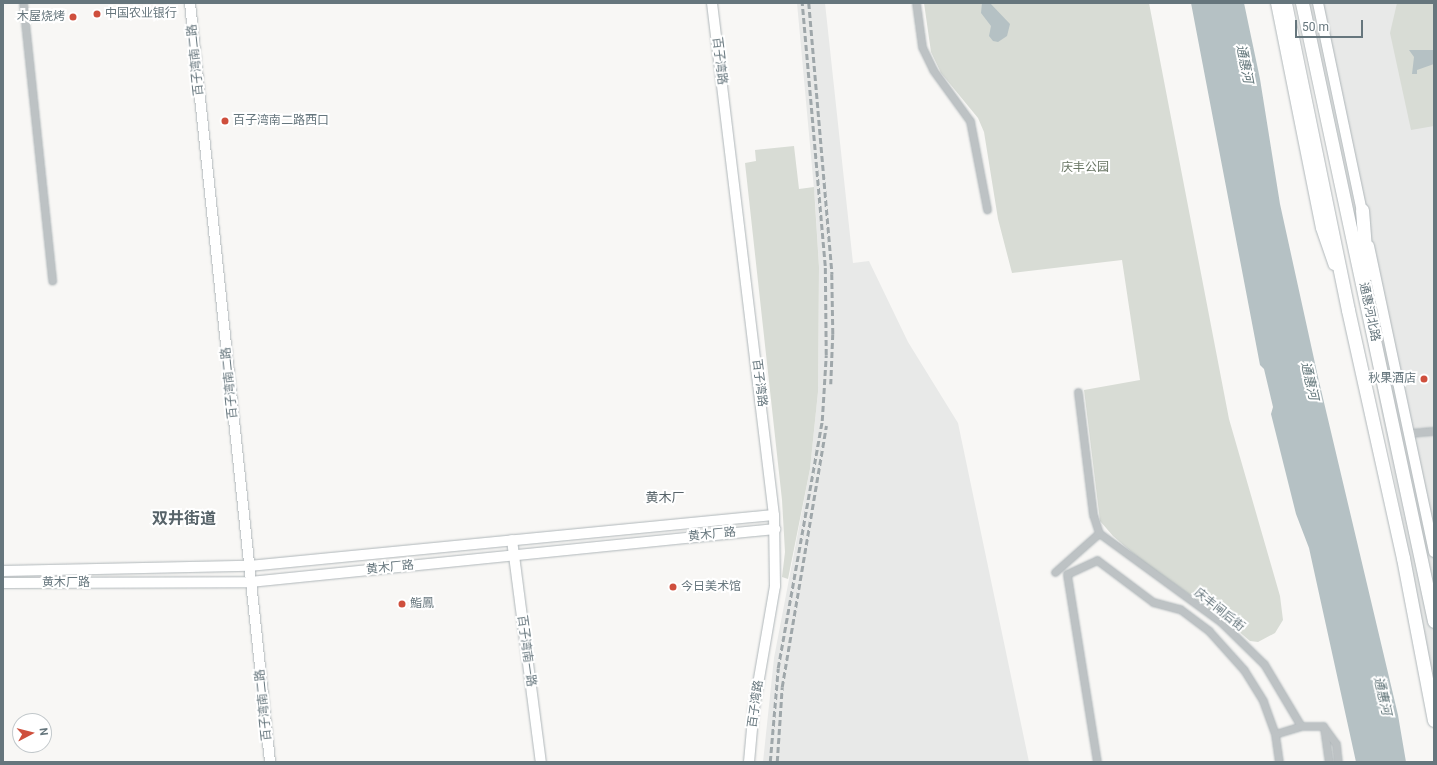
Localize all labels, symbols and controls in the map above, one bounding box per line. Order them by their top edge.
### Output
place label: 中国农业银行 [105,7,177,21]
marker: 中国农业银行 [92,9,102,19]
place label: 木屋烧烤 [17,10,65,24]
marker: 木屋烧烤 [68,12,78,22]
scale bar [1297,12,1365,38]
text: 50 m [1302,20,1329,34]
street label: 百子湾南二路 [185,23,207,97]
street label: 百子湾路 [709,36,729,86]
water label: 通惠河 [1233,43,1255,85]
place label: 百子湾南二路西口 [233,114,329,128]
marker: 百子湾南二路西口 [220,116,230,126]
park label: 庆丰公园 [1061,161,1109,175]
street label: 通惠河北路 [1356,281,1382,343]
street label: 百子湾南二路 [219,346,241,420]
street label: 百子湾路 [749,358,769,408]
water label: 通惠河 [1297,360,1321,402]
place label: 秋果酒店 [1368,372,1416,386]
marker: 秋果酒店 [1419,374,1429,384]
district label: 黄木厂 [646,490,684,506]
district label: 双井街道 [152,509,216,529]
street label: 黄木厂路 [687,525,737,545]
street label: 黄木厂路 [365,558,415,578]
street label: 黄木厂路 [42,576,90,590]
place label: 今日美术馆 [681,580,741,594]
marker: 今日美术馆 [668,582,678,592]
street label: 庆丰闸后街 [1191,586,1247,634]
place label: 鮨鳳 [410,597,434,611]
marker: 鮨鳳 [397,599,407,609]
street label: 百子湾南一路 [514,614,538,688]
street label: 百子湾南二路 [253,668,275,742]
water label: 通惠河 [1370,675,1394,717]
street label: 百子湾路 [746,679,766,729]
north arrow [12,713,52,753]
text: N [36,727,50,736]

